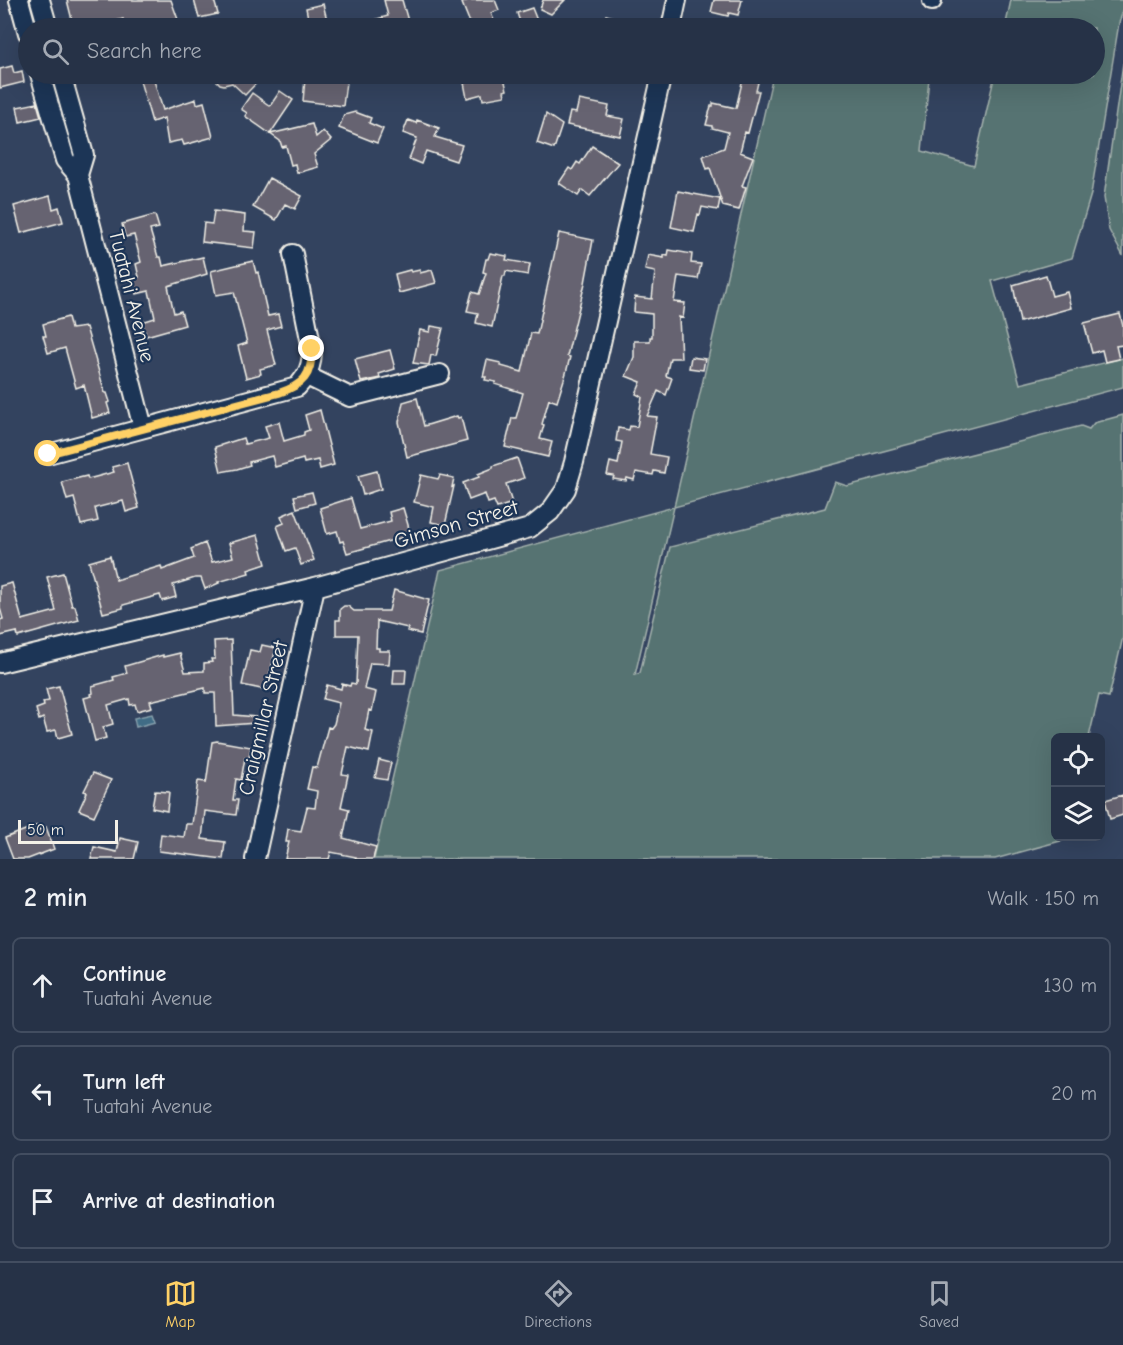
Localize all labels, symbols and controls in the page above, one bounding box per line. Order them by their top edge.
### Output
search box [18,18,1105,84]
icon: search [39,35,72,68]
text: Search here [87,38,202,64]
street label: Tuatahi Avenue [104,227,160,365]
route end [298,335,324,361]
route start [34,440,60,466]
street label: Gimson Street [391,495,522,553]
street label: Craigmillar Street [234,638,293,798]
map controls [1051,733,1105,841]
button: locate [1051,733,1105,787]
button: layers [1051,787,1105,841]
scale bar [18,817,118,844]
text: 50 m [27,821,64,839]
text: 2 min [24,883,87,913]
text: Walk · 150 m [988,887,1099,910]
text: Continue [83,961,166,987]
icon: ahead [26,969,59,1002]
text: 130 m [1044,974,1097,997]
text: Tuatahi Avenue [83,987,212,1010]
text: Turn left [83,1069,165,1095]
icon: left [26,1077,59,1110]
text: 20 m [1051,1082,1097,1105]
text: Tuatahi Avenue [83,1095,212,1118]
icon: arrive [26,1185,59,1218]
text: Arrive at destination [83,1188,275,1214]
tab: Map [164,1277,197,1331]
tab: Directions [524,1277,592,1331]
tab: Saved [919,1277,959,1331]

